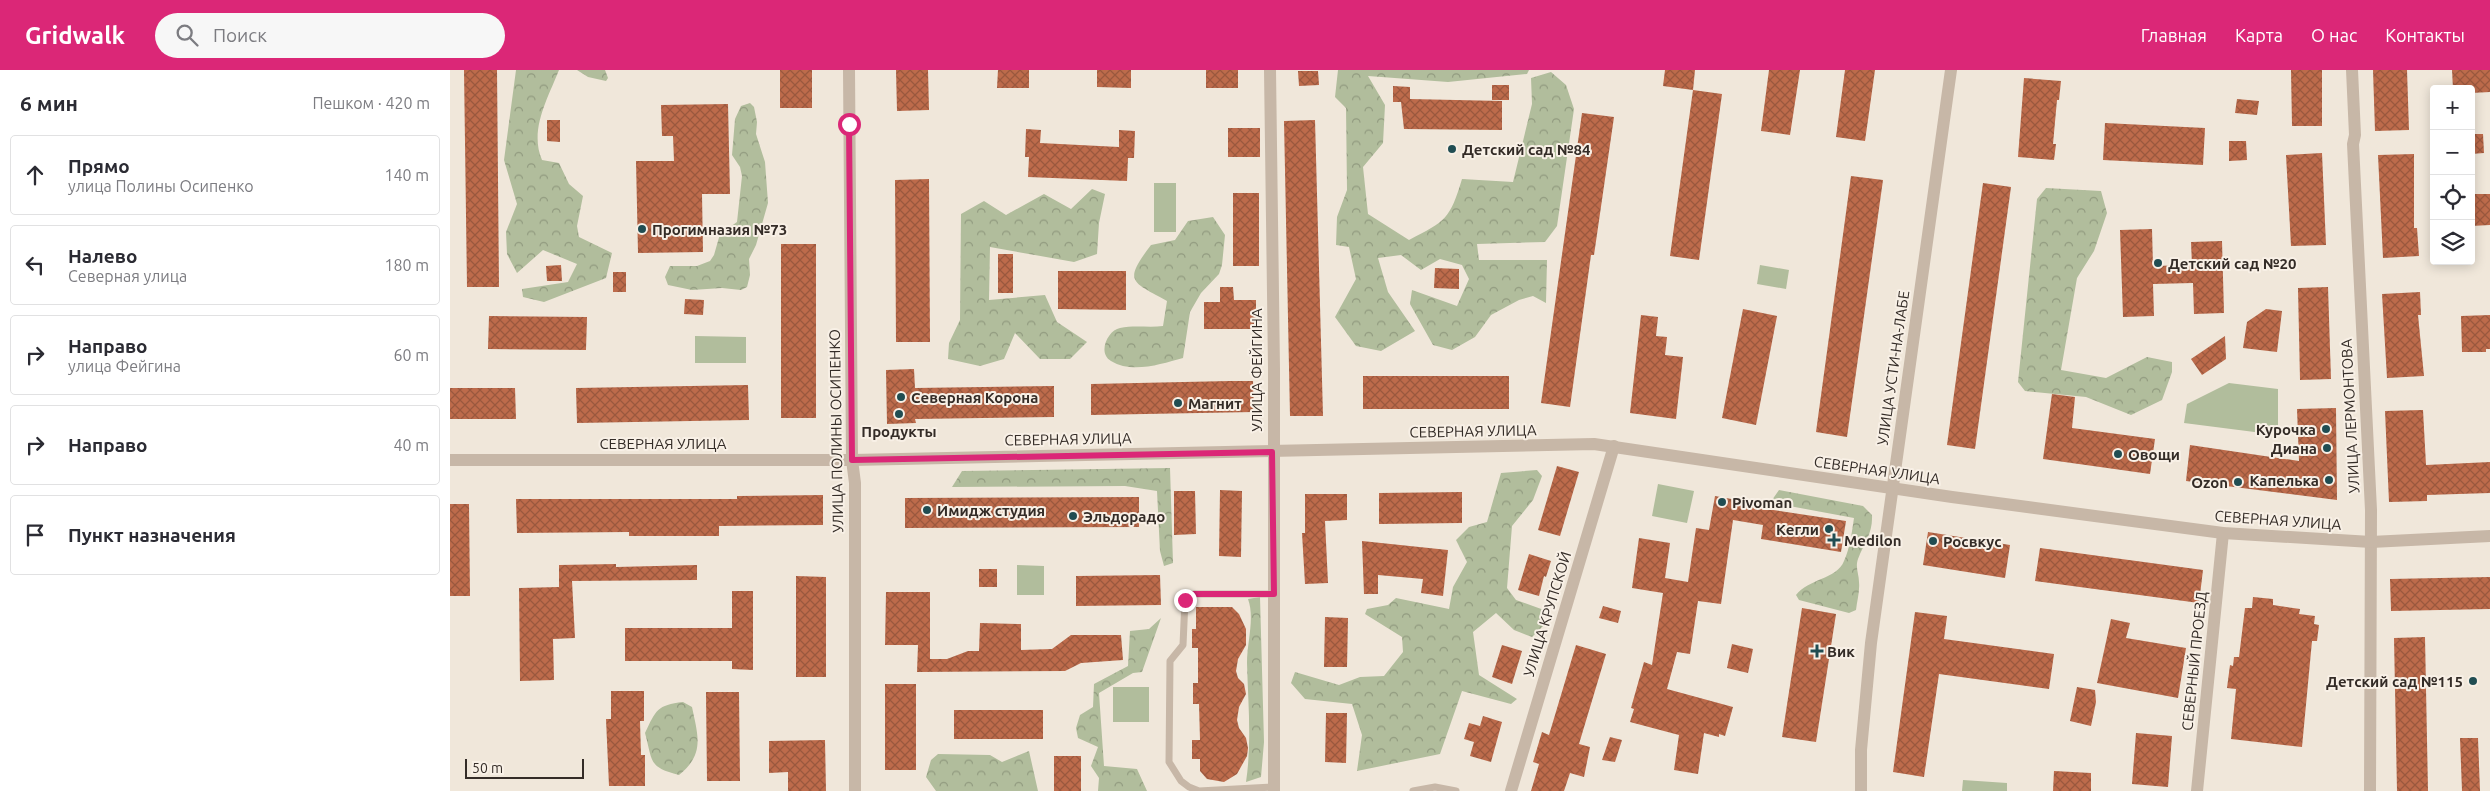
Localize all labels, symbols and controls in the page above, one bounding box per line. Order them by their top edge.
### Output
search box [155,13,505,58]
icon: search [173,21,201,49]
text: Gridwalk [25,22,125,49]
text: Поиск [213,24,267,46]
text: Главная [2141,25,2207,45]
text: Карта [2235,25,2283,45]
text: О нас [2311,25,2357,45]
text: Контакты [2385,25,2465,45]
map controls [2430,85,2475,265]
button: + [2430,85,2475,130]
text: 6 мин [20,91,78,115]
text: Пешком · 420 m [312,94,430,112]
route start [838,113,861,136]
button: − [2430,130,2475,175]
place label: Детский сад №84 [1462,141,1590,158]
marker: Детский сад №84 [1446,143,1458,155]
text: Прямо [68,155,130,177]
icon: ahead [21,161,49,189]
text: 140 m [384,166,429,184]
button: locate [2430,175,2475,220]
text: улица Полины Осипенко [68,177,254,195]
button: layers [2430,220,2475,265]
place label: Прогимназия №73 [652,221,787,238]
marker: Прогимназия №73 [636,223,648,235]
text: Налево [68,245,137,267]
icon: left [21,251,49,279]
place label: Детский сад №20 [2168,255,2296,272]
text: 180 m [384,256,429,274]
marker: Детский сад №20 [2152,257,2164,269]
text: Северная улица [68,267,187,285]
street label: УЛИЦА УСТИ-НА-ЛАБЕ [1874,290,1912,446]
street label: УЛИЦА ФЕЙГИНА [1248,308,1265,432]
street label: УЛИЦА ПОЛИНЫ ОСИПЕНКО [826,329,846,533]
text: Направо [68,335,148,357]
street label: УЛИЦА ЛЕРМОНТОВА [2337,338,2363,494]
icon: right [21,341,49,369]
text: 60 m [393,346,429,364]
text: улица Фейгина [68,357,181,375]
place label: Северная Корона [911,389,1038,406]
marker: Северная Корона [895,391,907,403]
place label: Магнит [1188,395,1242,412]
marker: Магнит [1172,397,1184,409]
marker: Продукты [893,408,905,420]
street label: СЕВЕРНАЯ УЛИЦА [1409,421,1537,441]
place label: Курочка [2256,421,2316,438]
place label: Продукты [861,423,937,440]
marker: Курочка [2320,423,2332,435]
street label: СЕВЕРНАЯ УЛИЦА [1004,429,1132,449]
icon: right [21,431,49,459]
text: Направо [68,434,148,456]
street label: СЕВЕРНАЯ УЛИЦА [599,435,727,452]
text: 40 m [393,436,429,454]
place label: Диана [2271,440,2317,457]
marker: Диана [2321,442,2333,454]
place label: Овощи [2128,446,2180,463]
marker: Овощи [2112,448,2124,460]
street label: СЕВЕРНАЯ УЛИЦА [1813,453,1941,487]
place label: Капелька [2249,472,2319,489]
place label: Ozon [2191,474,2228,491]
marker: Капелька [2323,474,2335,486]
marker: Ozon [2232,476,2244,488]
place label: Pivoman [1732,494,1792,511]
marker: Pivoman [1716,496,1728,508]
place label: Имидж студия [937,502,1045,519]
marker: Имидж студия [921,504,933,516]
street label: СЕВЕРНАЯ УЛИЦА [2214,507,2342,533]
place label: Эльдорадо [1083,508,1165,525]
marker: Эльдорадо [1067,510,1079,522]
icon: arrive [21,521,49,549]
place label: Кегли [1776,521,1819,538]
marker: Кегли [1823,523,1835,535]
text: Пункт назначения [68,524,236,546]
place label: Medilon [1844,532,1902,549]
place label: Росвкус [1943,533,2002,550]
marker: Medilon [1828,534,1840,546]
marker: Росвкус [1927,535,1939,547]
street label: УЛИЦА КРУПСКОЙ [1520,549,1574,679]
route end [1174,589,1197,612]
street label: СЕВЕРНЫЙ ПРОЕЗД [2178,591,2210,731]
place label: Вик [1827,643,1855,660]
marker: Вик [1811,645,1823,657]
place label: Детский сад №115 [2326,673,2463,690]
marker: Детский сад №115 [2467,675,2479,687]
scale bar [465,756,584,779]
text: 50 m [472,760,503,776]

